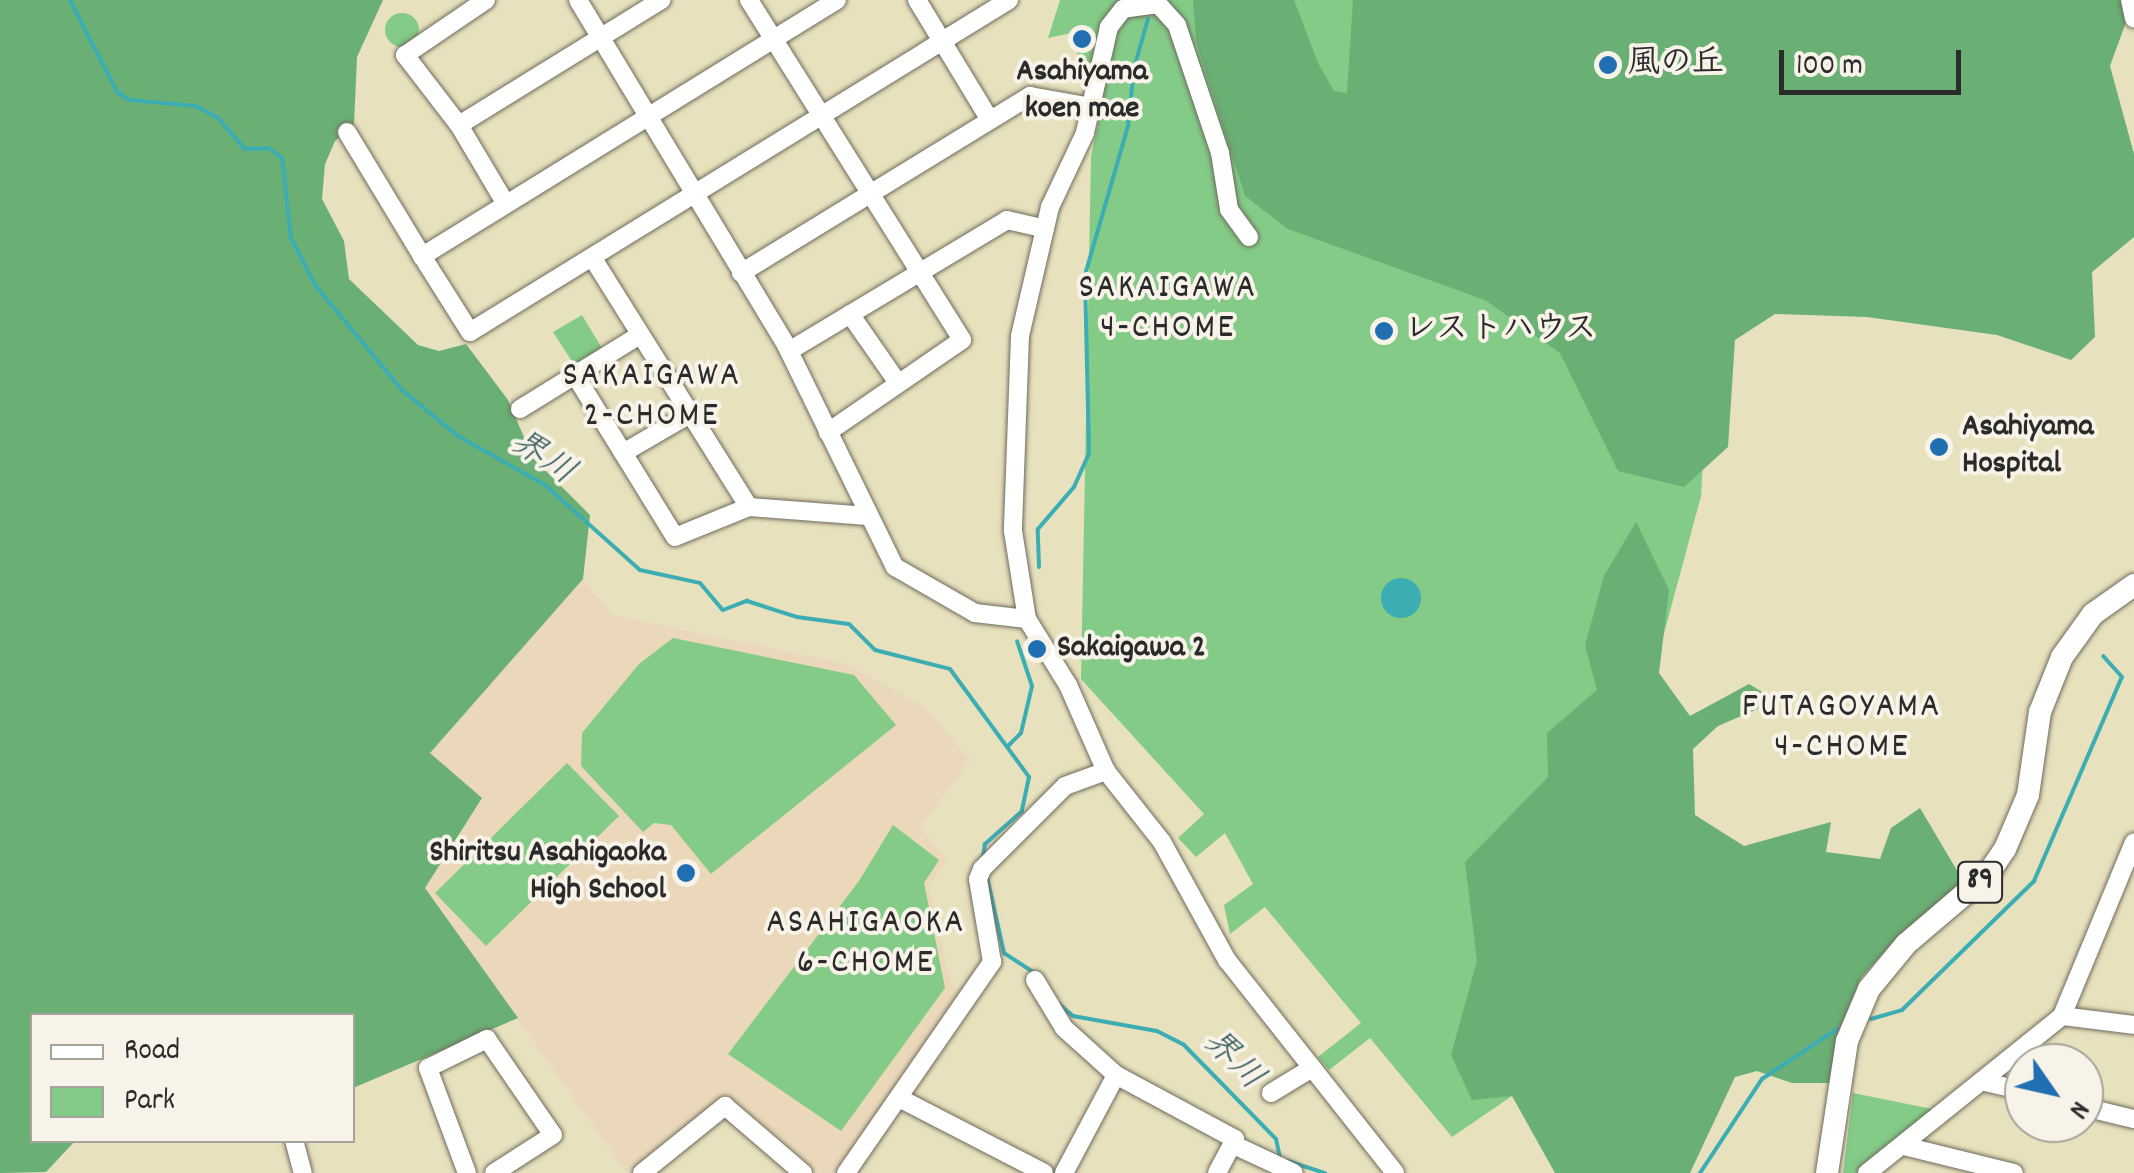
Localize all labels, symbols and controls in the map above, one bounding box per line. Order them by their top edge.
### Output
marker: Asahiyama koen mae [1071,28,1093,50]
scale bar [1784,30,1966,92]
place label: 風の丘 [1628,46,1724,84]
text: 100 m [1796,46,1863,89]
marker: 風の丘 [1597,54,1619,76]
place label: Asahiyama koen mae [1016,55,1148,130]
district label: SAKAIGAWA 4-CHOME [1078,268,1258,350]
place label: レストハウス [1404,312,1596,350]
marker: レストハウス [1373,320,1395,342]
district label: SAKAIGAWA 2-CHOME [562,356,742,438]
place label: Asahiyama Hospital [1962,410,2093,485]
water label: 界川 [501,422,583,496]
marker: Asahiyama Hospital [1926,434,1952,460]
place label: Sakaigawa 2 [1057,630,1206,668]
marker: Sakaigawa 2 [1026,638,1048,660]
district label: FUTAGOYAMA 4-CHOME [1742,687,1942,769]
place label: Shiritsu Asahigaoka High School [429,836,666,911]
road number: 89 [1955,857,2005,907]
marker: Shiritsu Asahigaoka High School [675,862,697,884]
district label: ASAHIGAOKA 6-CHOME [766,903,966,985]
legend [30,1013,355,1143]
water label: 界川 [1192,1021,1272,1101]
text: Road [124,1031,180,1074]
north arrow [2004,1043,2104,1143]
text: Park [124,1081,175,1124]
text: N [2057,1092,2098,1126]

